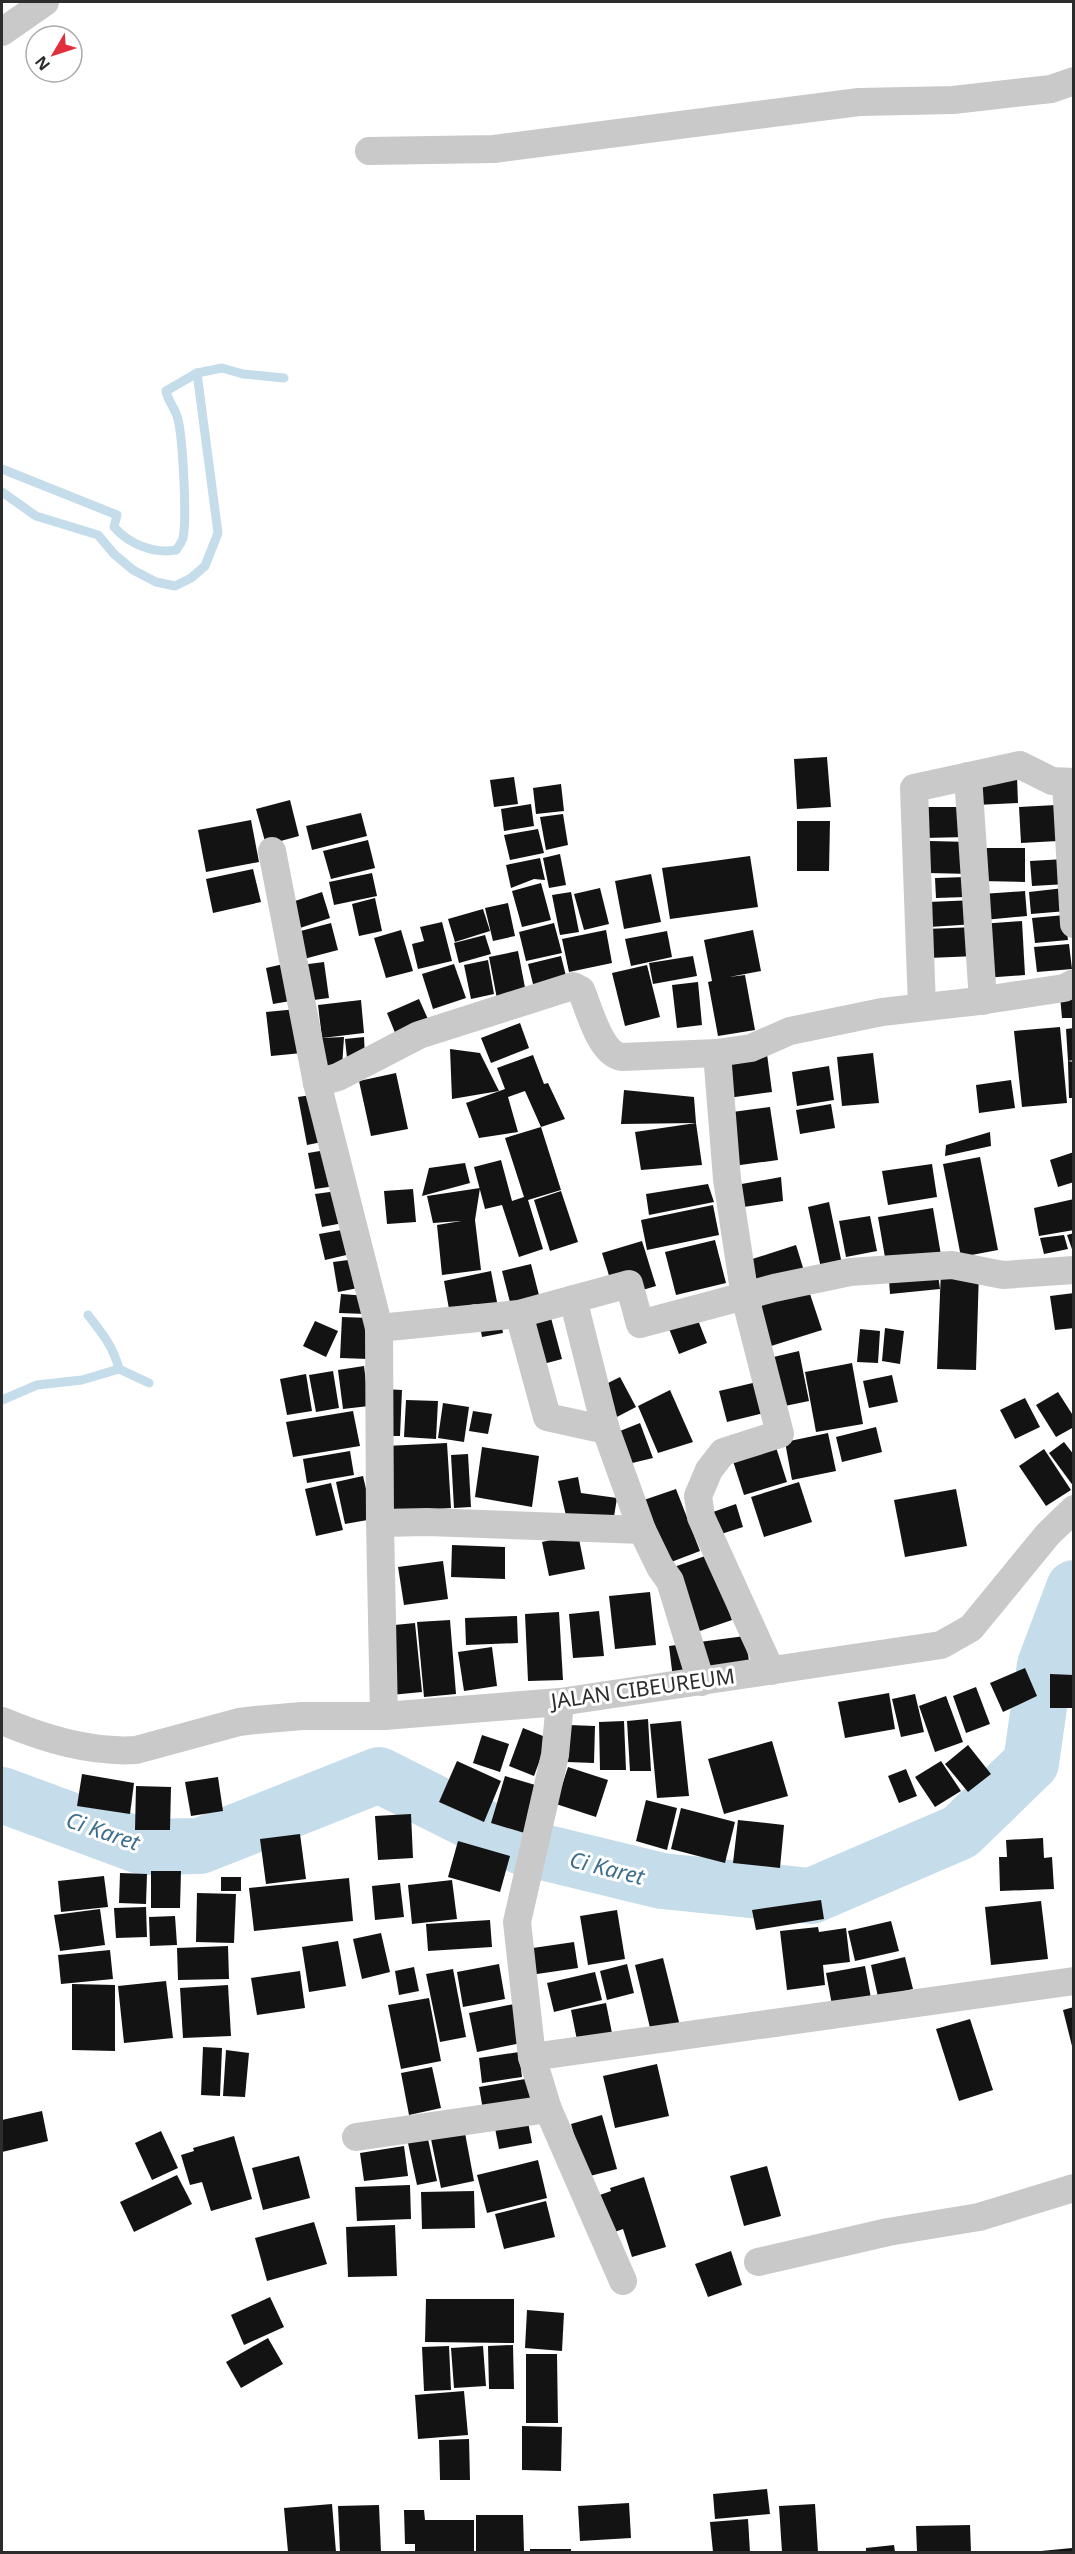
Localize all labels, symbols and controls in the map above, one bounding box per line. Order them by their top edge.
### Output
north arrow [24,24,84,84]
text: N [30,51,55,75]
street label: JALAN CIBEUREUM [547,1661,737,1715]
water label: Ci Karet [63,1804,146,1857]
water label: Ci Karet [567,1843,649,1891]

